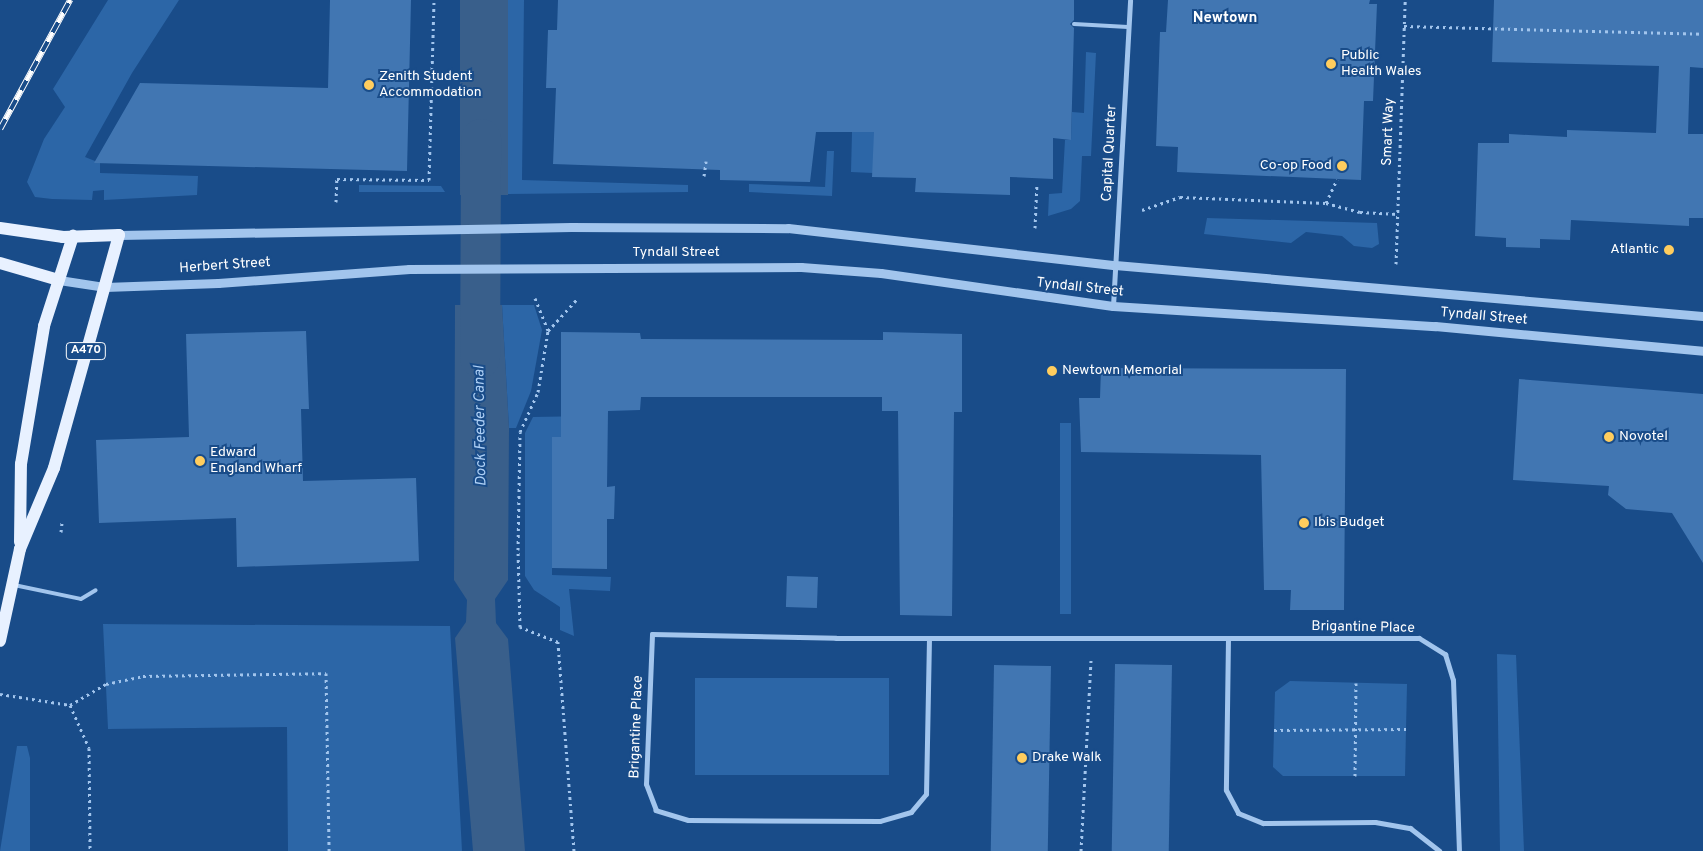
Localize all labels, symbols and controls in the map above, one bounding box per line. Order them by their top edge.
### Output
district label: Newtown [1193,10,1257,28]
place label: Public Health Wales [1341,48,1422,80]
marker: Public Health Wales [1325,58,1337,70]
place label: Zenith Student Accommodation [379,69,482,102]
marker: Zenith Student Accommodation [363,79,375,91]
street label: Smart Way [1379,98,1399,166]
street label: Capital Quarter [1099,104,1121,202]
place label: Co-op Food [1260,158,1332,174]
marker: Co-op Food [1336,160,1348,172]
place label: Atlantic [1610,242,1659,258]
marker: Atlantic [1663,244,1675,256]
street label: Tyndall Street [632,245,720,261]
street label: Herbert Street [179,254,271,278]
street label: Tyndall Street [1036,275,1124,301]
street label: Tyndall Street [1440,305,1528,329]
road number: A470 [65,342,107,361]
place label: Newtown Memorial [1062,363,1182,379]
marker: Newtown Memorial [1046,365,1058,377]
water label: Dock Feeder Canal [471,366,491,486]
place label: Novotel [1619,429,1668,445]
marker: Novotel [1603,431,1615,443]
place label: Edward England Wharf [210,445,302,478]
marker: Edward England Wharf [194,455,206,467]
place label: Ibis Budget [1314,515,1385,531]
marker: Ibis Budget [1298,517,1310,529]
street label: Brigantine Place [1311,619,1415,637]
street label: Brigantine Place [627,675,647,779]
place label: Drake Walk [1032,750,1102,766]
marker: Drake Walk [1016,752,1028,764]

